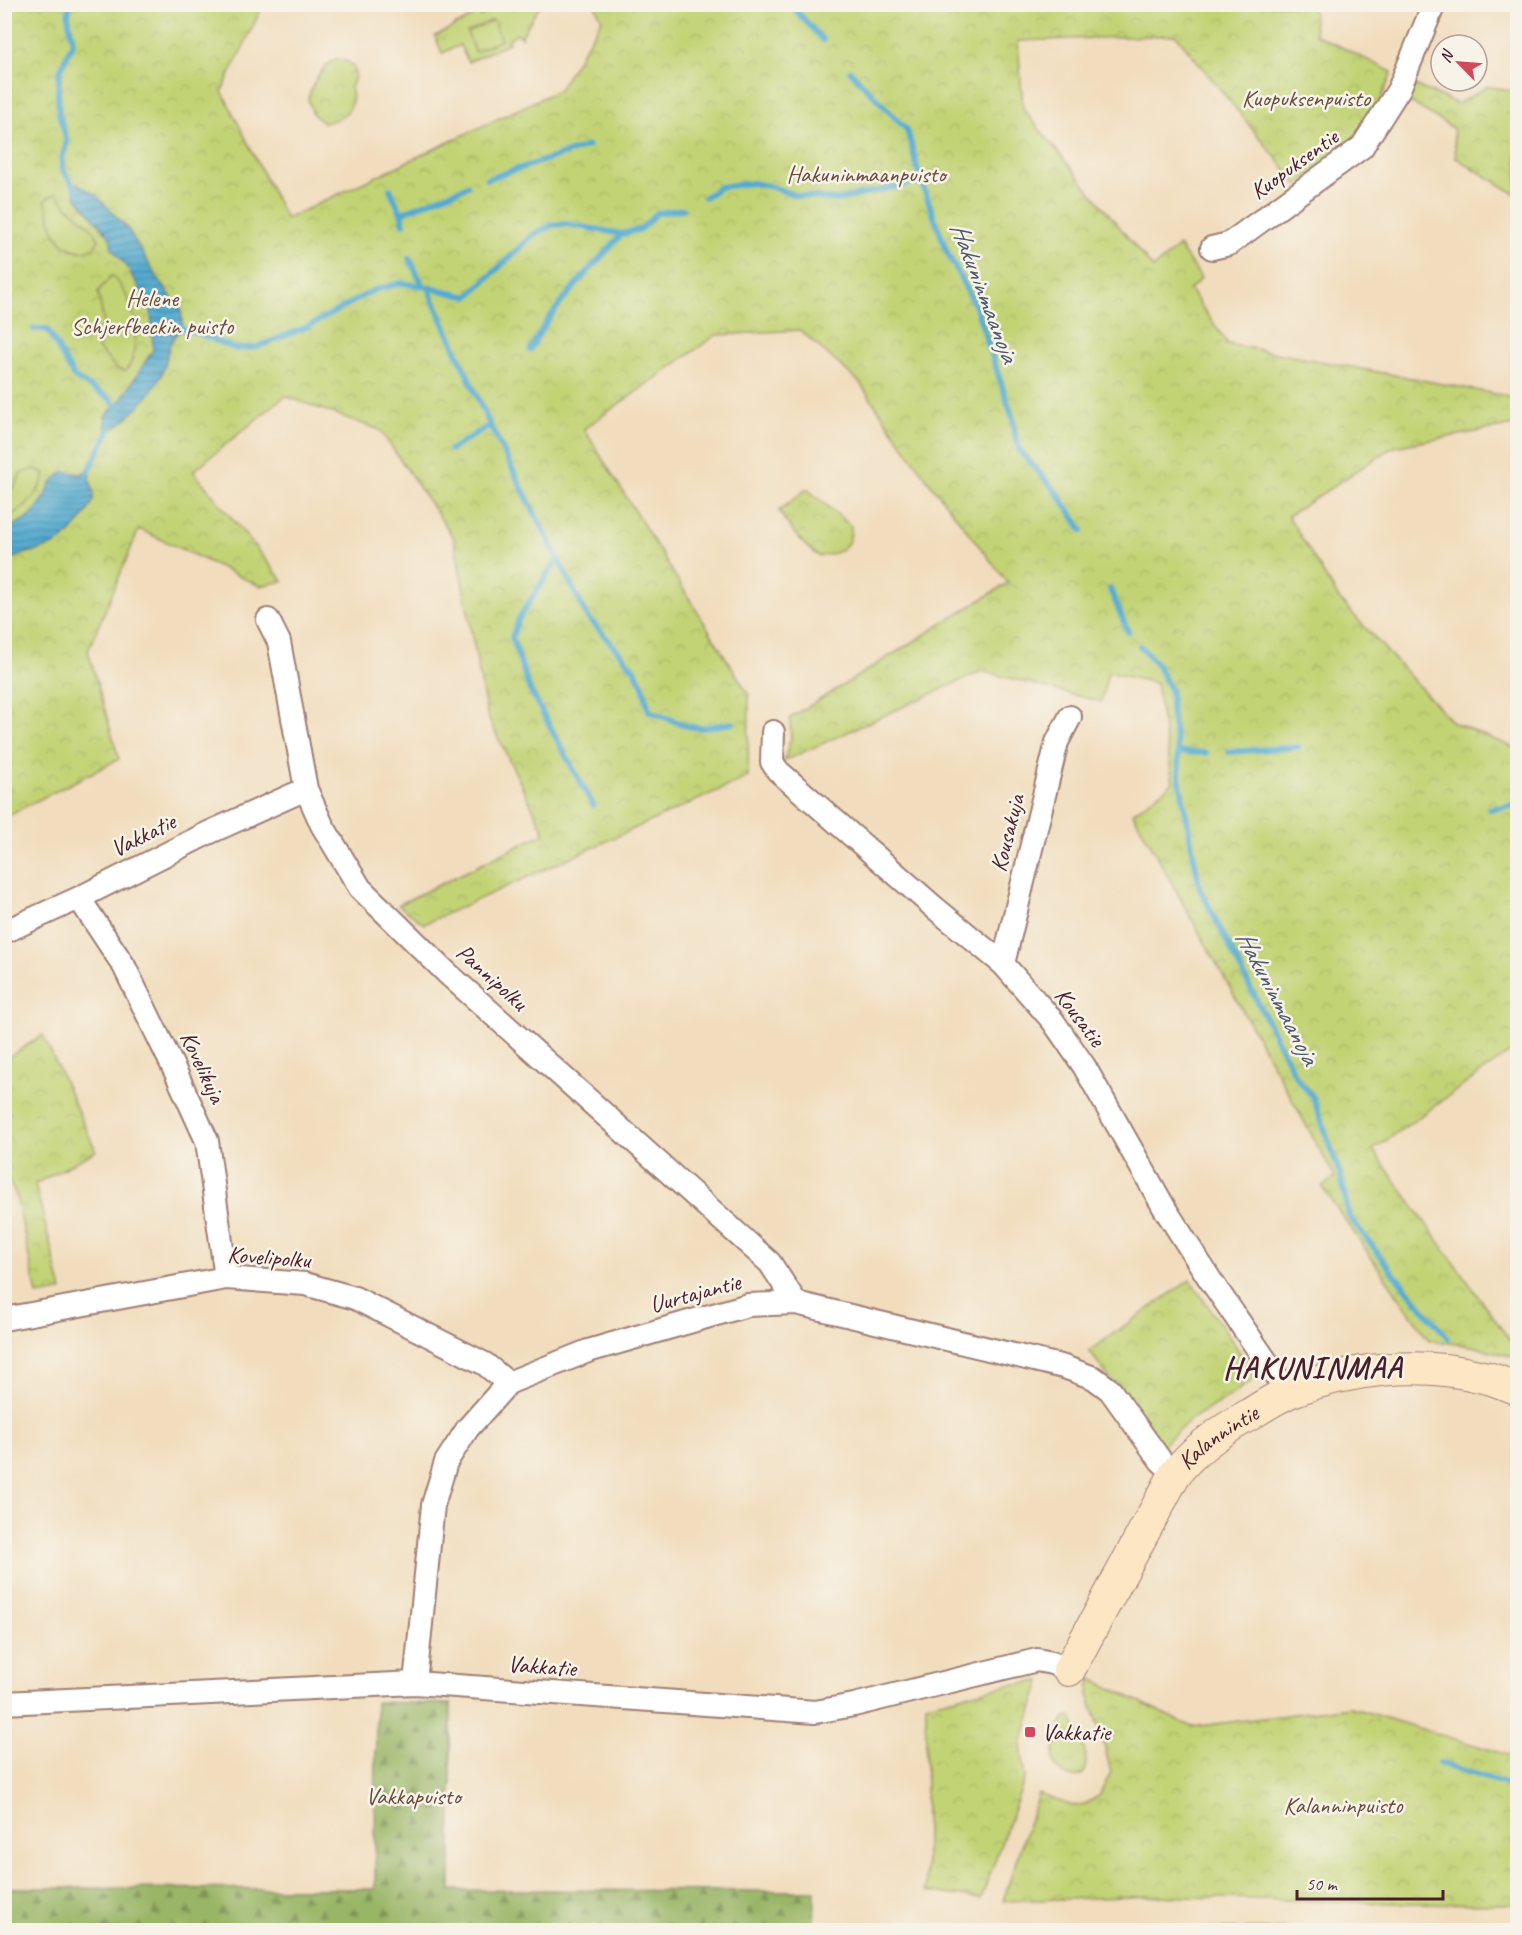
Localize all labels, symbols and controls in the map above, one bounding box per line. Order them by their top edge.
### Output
north arrow [1429,33,1489,93]
text: N [1435,46,1459,66]
park label: Kuopuksenpuisto [1242,83,1372,113]
street label: Kuopuksentie [1244,121,1346,206]
park label: Hakuninmaanpuisto [786,159,948,189]
water label: Hakuninmaanoja [943,218,1027,369]
park label: Helene Schjerfbeckin puisto [71,283,235,341]
street label: Kousakuja [983,790,1031,875]
street label: Vakkatie [106,806,182,863]
water label: Hakuninmaanoja [1228,924,1328,1072]
street label: Pannipolku [450,937,536,1018]
street label: Kousatie [1048,981,1113,1054]
street label: Kovelikuja [173,1026,233,1109]
street label: Kovelipolku [227,1239,313,1275]
street label: Uurtajantie [646,1266,746,1319]
district label: HAKUNINMAA [1223,1349,1404,1387]
street label: Kalannintie [1171,1397,1266,1476]
street label: Vakkatie [507,1649,579,1684]
place label: Vakkatie [1042,1717,1113,1747]
marker: Vakkatie [1023,1725,1037,1739]
park label: Vakkapuisto [365,1781,463,1811]
park label: Kalanninpuisto [1283,1790,1404,1820]
scale bar [1297,1863,1442,1901]
text: 50 m [1306,1873,1339,1895]

